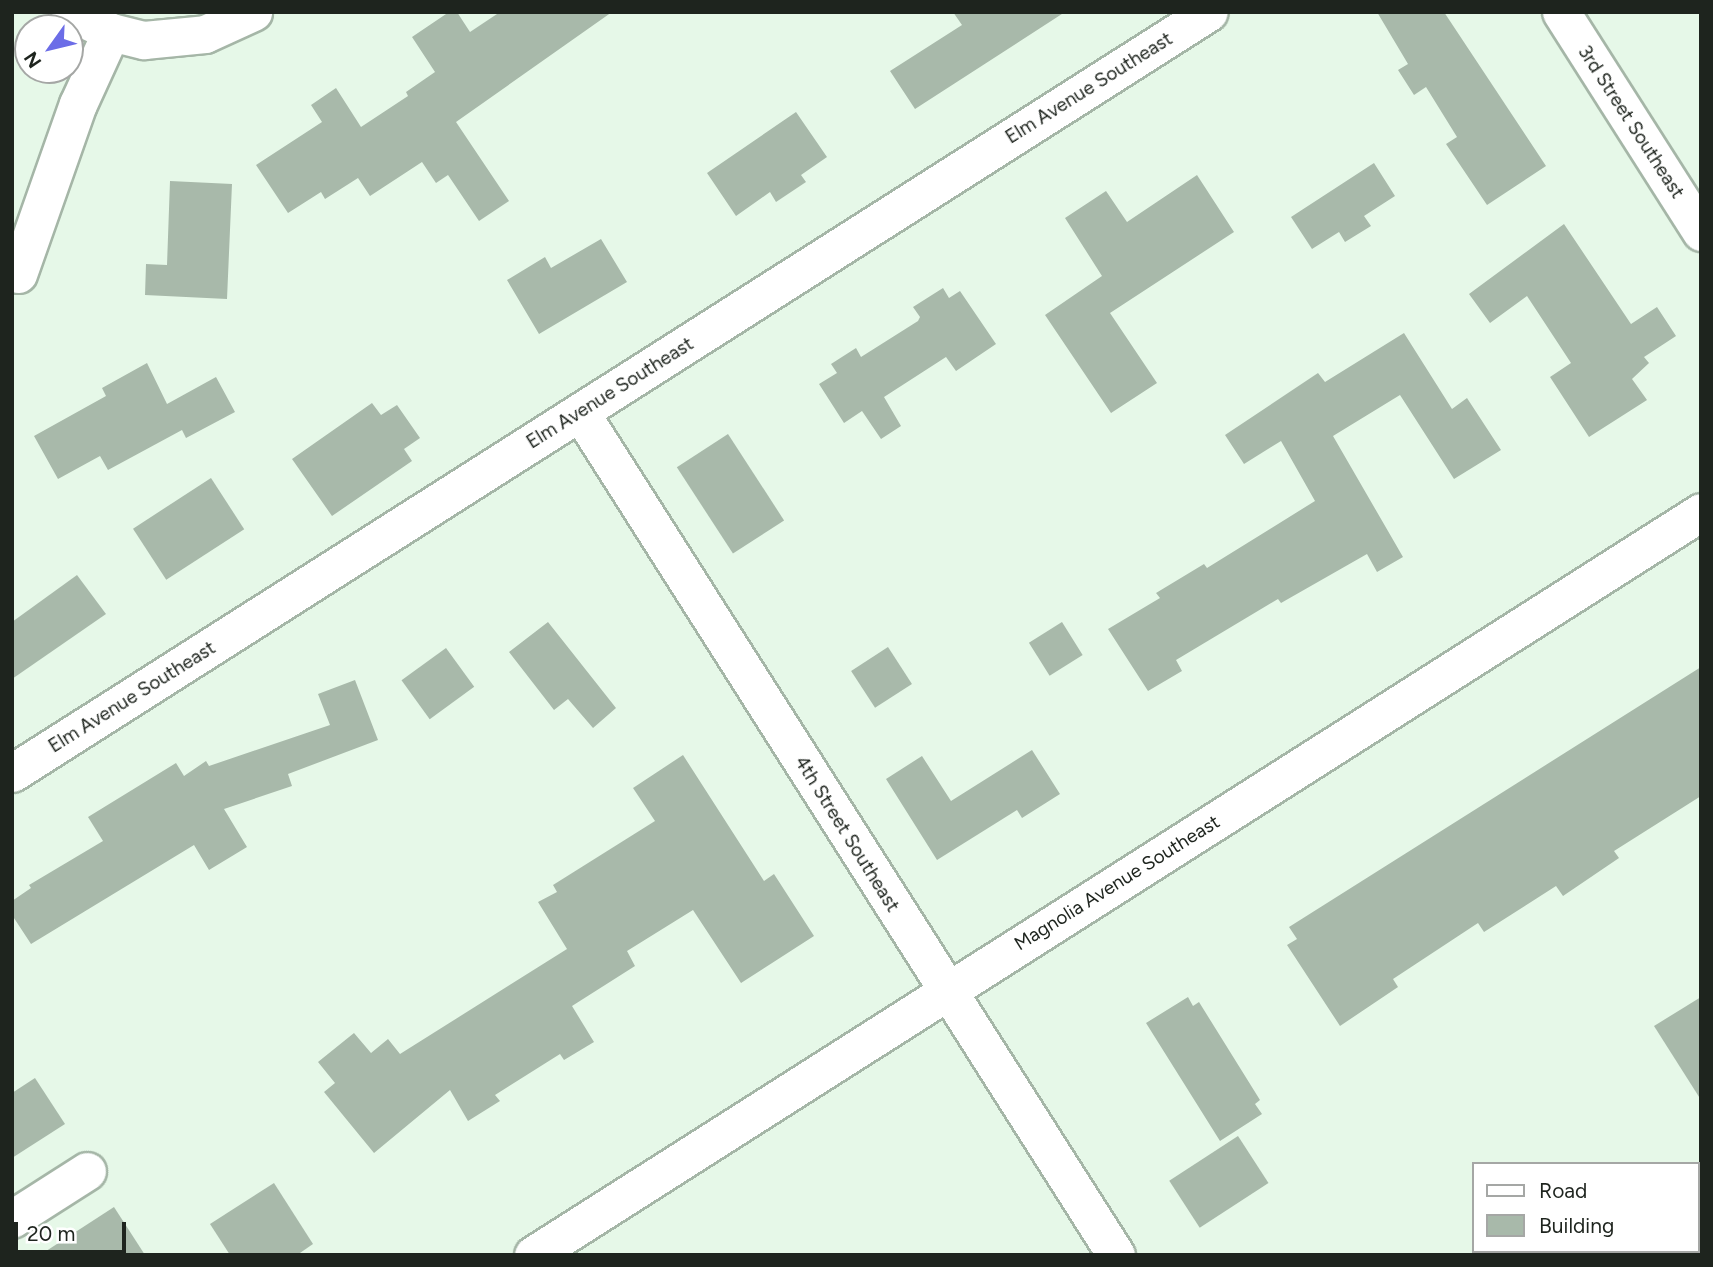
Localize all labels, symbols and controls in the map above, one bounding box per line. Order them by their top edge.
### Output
north arrow [14,14,84,84]
street label: Elm Avenue Southeast [1001,27,1177,149]
street label: 3rd Street Southeast [1573,41,1689,203]
text: N [19,47,46,72]
street label: Elm Avenue Southeast [522,332,698,454]
street label: Elm Avenue Southeast [44,636,220,758]
street label: 4th Street Southeast [790,752,904,916]
street label: Magnolia Avenue Southeast [1010,810,1224,956]
legend [1472,1162,1699,1253]
text: Road [1539,1178,1587,1203]
scale bar [18,1208,130,1252]
text: Building [1539,1213,1614,1238]
text: 20 m [27,1221,75,1246]

